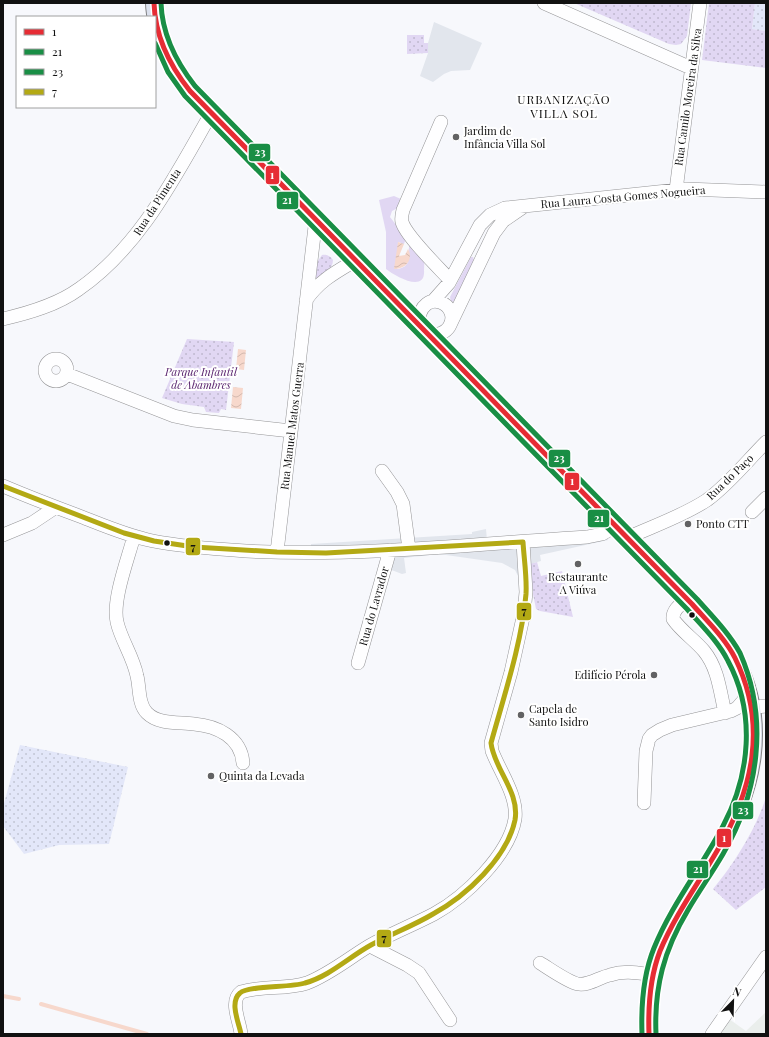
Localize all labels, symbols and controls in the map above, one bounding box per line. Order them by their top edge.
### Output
legend [16,16,156,108]
text: 1 [52,23,57,39]
street label: Rua Camilo Moreira da Silva [670,27,705,167]
text: 21 [52,43,63,59]
text: 23 [52,63,63,79]
text: 7 [52,83,57,99]
district label: URBANIZAÇÃO VILLA SOL [517,91,611,121]
place label: Jardim de Infância Villa Sol [463,123,546,151]
marker: Jardim de Infância Villa Sol [451,132,461,142]
line badge: 23 [248,143,271,162]
text: 23 [254,144,266,159]
street label: Rua da Pimenta [129,165,184,238]
line badge: 1 [265,165,280,185]
text: 1 [270,167,274,182]
street label: Rua Laura Costa Gomes Nogueira [540,182,706,211]
line badge: 21 [276,191,299,210]
text: 21 [282,192,292,207]
street label: Rua Manuel Matos Guerra [276,361,307,491]
park label: Parque Infantil de Abambres [164,364,238,392]
line badge: 23 [548,449,571,468]
text: 23 [553,450,565,465]
street label: Rua do Paço [703,450,756,503]
line badge: 1 [564,472,580,491]
text: 1 [570,473,574,488]
line badge: 21 [587,509,610,528]
text: 21 [594,510,604,525]
place label: Ponto CTT [696,516,749,531]
marker: Ponto CTT [683,519,693,529]
line badge: 7 [185,537,201,556]
unlabelled marker [162,538,172,548]
text: 7 [190,539,196,554]
marker: Restaurante A Viúva [573,559,583,569]
street label: Rua do Lavrador [355,564,392,647]
place label: Restaurante A Viúva [548,569,608,597]
line badge: 7 [516,602,532,621]
text: 7 [521,603,527,618]
unlabelled marker [687,610,697,620]
place label: Edifício Pérola [574,667,647,682]
marker: Edifício Pérola [649,670,659,680]
place label: Capela de Santo Isidro [529,701,589,729]
marker: Capela de Santo Isidro [516,710,526,720]
place label: Quinta da Levada [219,768,305,783]
marker: Quinta da Levada [206,771,216,781]
line badge: 23 [732,801,754,820]
text: 23 [737,802,749,817]
line badge: 1 [716,828,732,848]
text: 1 [722,830,726,845]
line badge: 21 [686,860,709,879]
text: 21 [693,861,703,876]
line badge: 7 [376,929,392,948]
text: 7 [381,930,387,945]
north arrow [713,981,753,1021]
text: N [731,983,744,1000]

